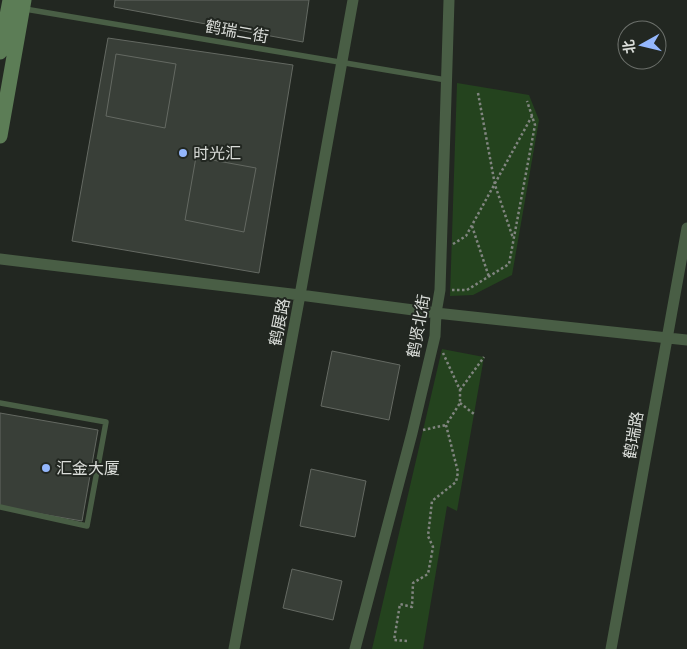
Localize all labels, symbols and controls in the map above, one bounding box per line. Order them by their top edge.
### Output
street label: 鹤瑞二街 [203,15,270,49]
north arrow [617,20,667,70]
text: 北 [618,38,641,55]
place label: 时光汇 [193,142,241,166]
marker: 时光汇 [177,147,189,159]
street label: 鹤贤北街 [402,293,436,360]
street label: 鹤展路 [264,296,296,348]
street label: 鹤瑞路 [618,409,650,461]
place label: 汇金大厦 [56,457,120,481]
marker: 汇金大厦 [40,462,52,474]

